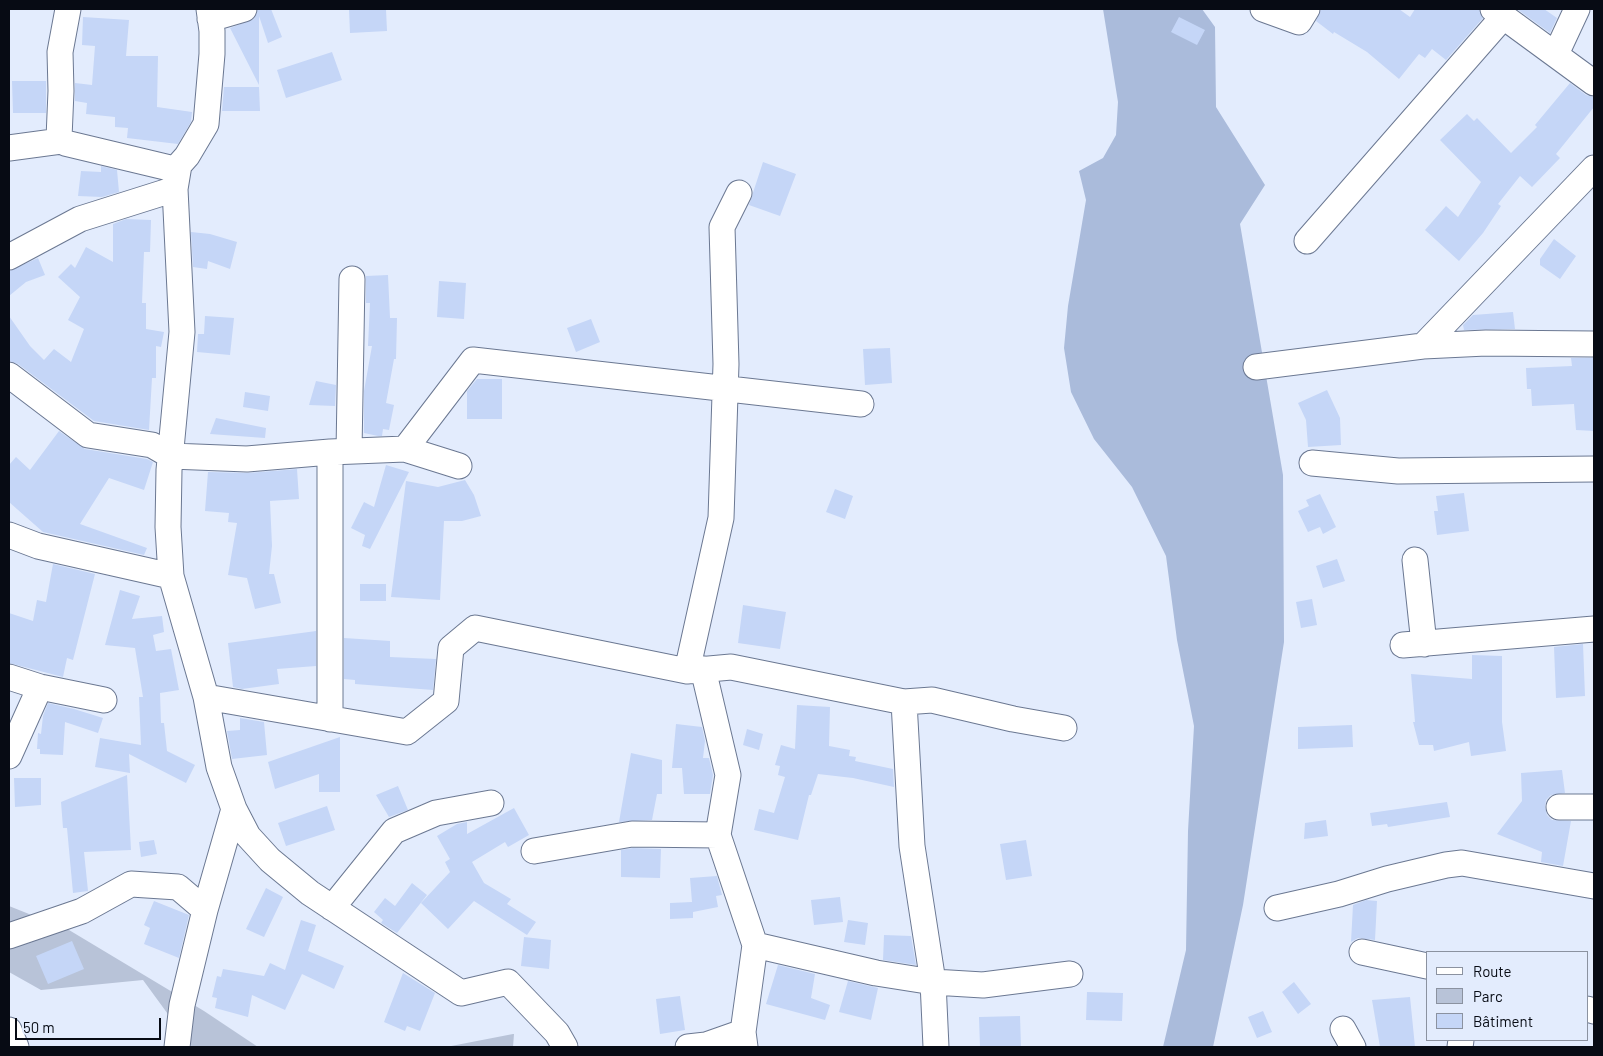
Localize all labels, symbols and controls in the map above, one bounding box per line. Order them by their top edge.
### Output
legend [1426,951,1588,1041]
text: Route [1473,962,1512,980]
text: Parc [1473,987,1503,1005]
scale bar [18,1008,164,1040]
text: Bâtiment [1473,1012,1533,1030]
text: 50 m [23,1018,55,1036]

